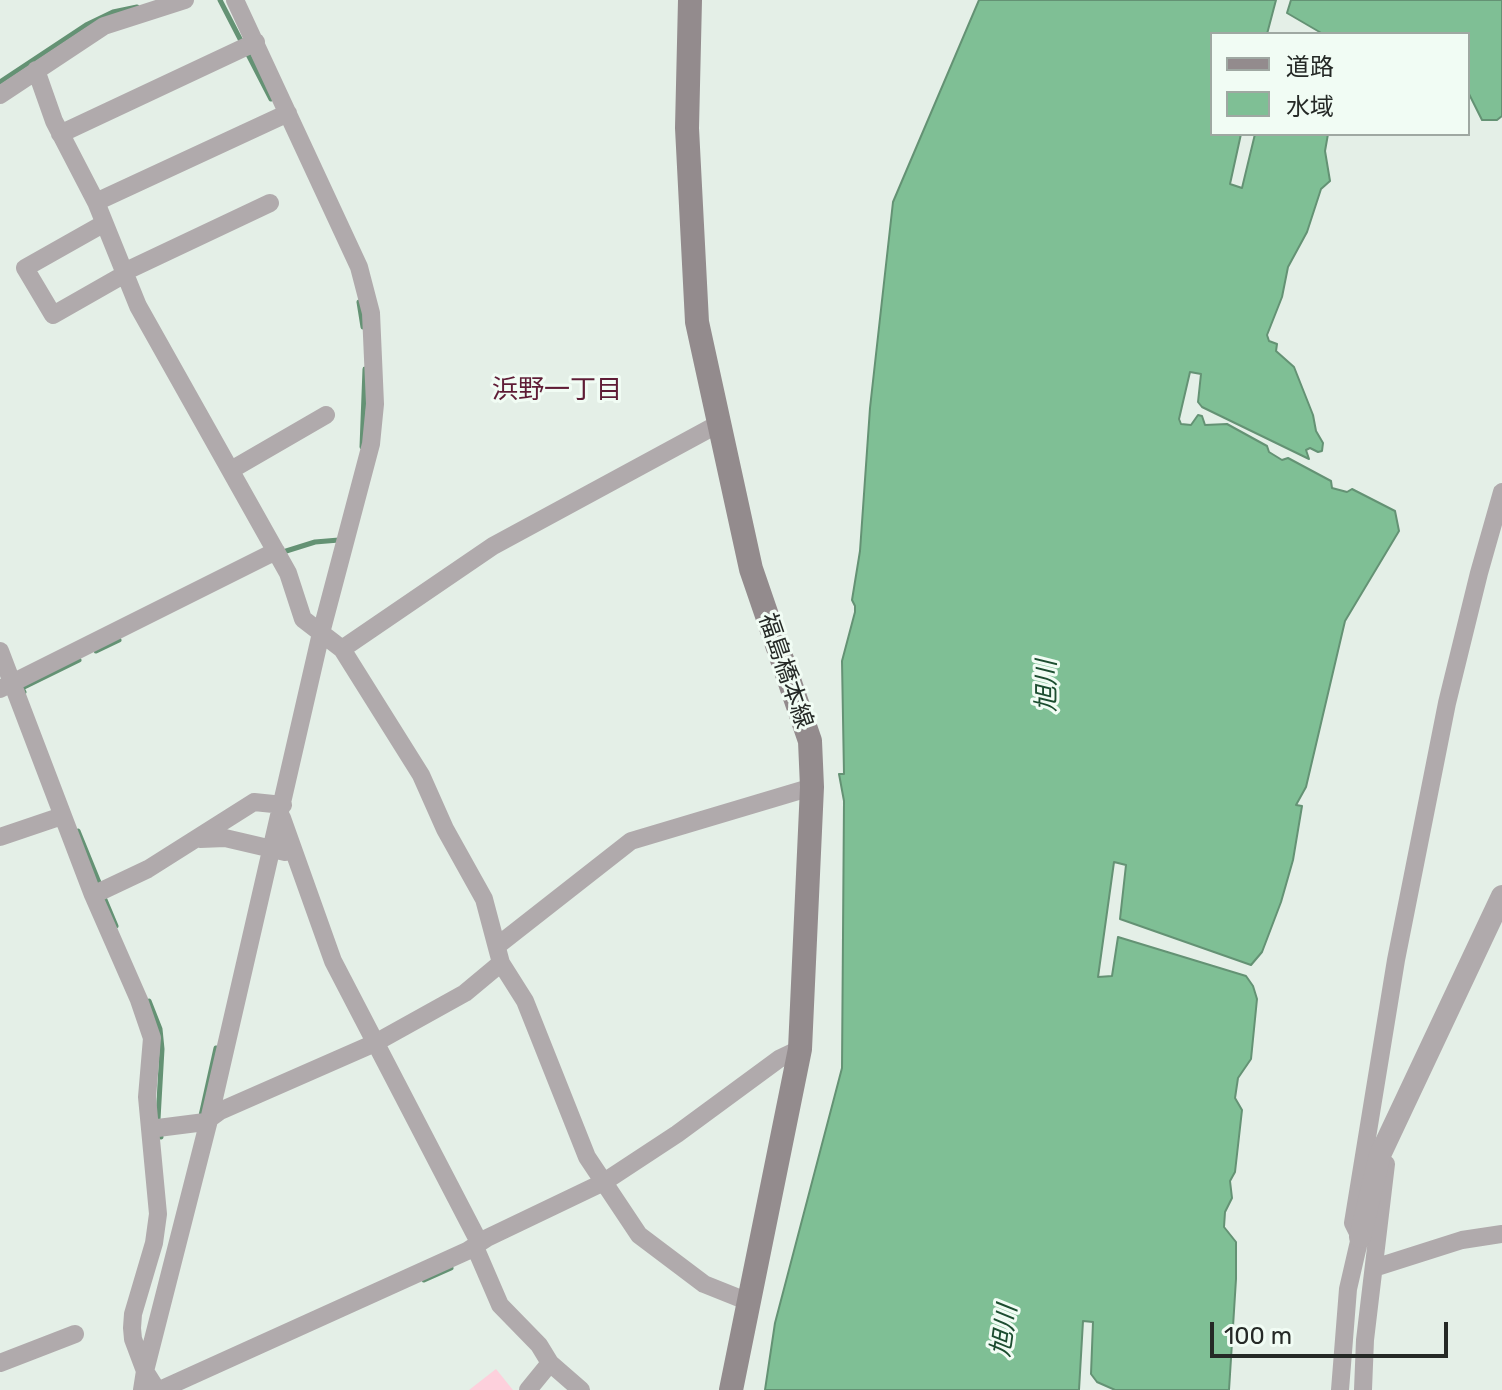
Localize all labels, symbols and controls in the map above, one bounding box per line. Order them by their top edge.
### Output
legend [1210,32,1470,136]
text: 道路 [1286,53,1334,81]
text: 水域 [1286,93,1334,121]
district label: 浜野一丁目 [492,374,622,406]
street label: 福島橋本線 [752,610,818,732]
water label: 旭川 [1031,660,1063,712]
water label: 旭川 [986,1303,1024,1359]
scale bar [1214,1306,1452,1356]
text: 100 m [1224,1322,1292,1350]

